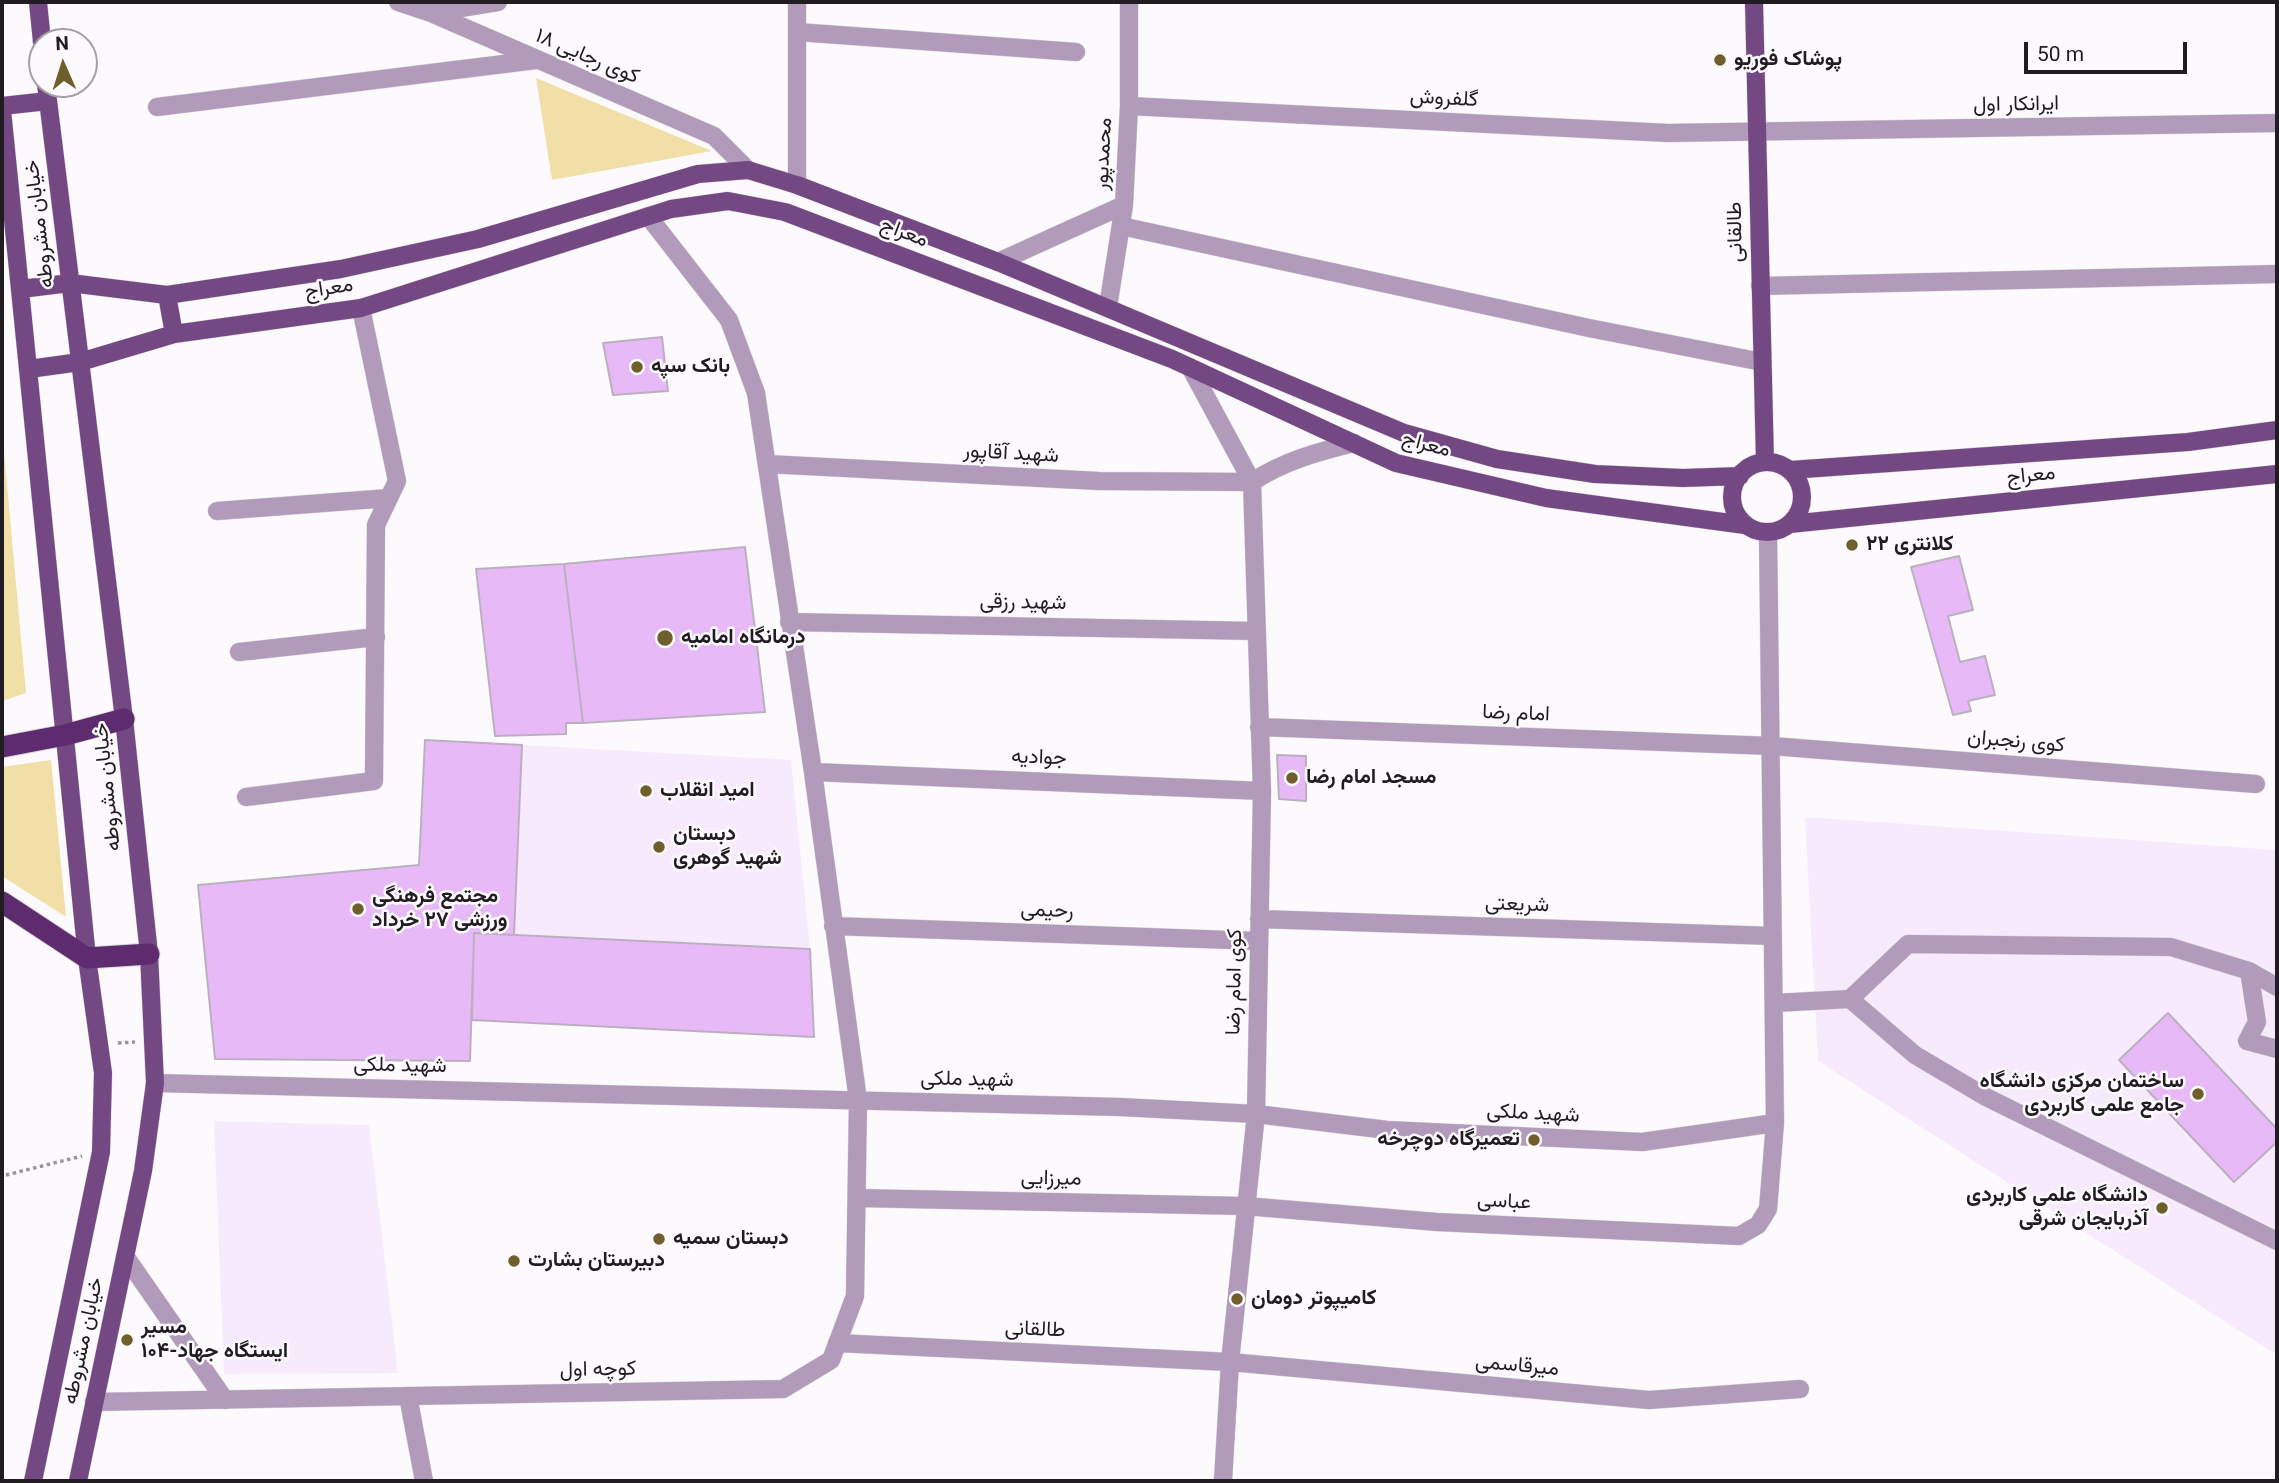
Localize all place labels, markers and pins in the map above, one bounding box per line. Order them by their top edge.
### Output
place label: پوشاک فوریو [1734,47,1842,73]
marker: پوشاک فوریو [1712,52,1728,68]
place label: بانک سپه [651,354,730,380]
marker: بانک سپه [629,359,645,375]
place label: کلانتری ٢٢ [1866,532,1954,558]
marker: کلانتری ٢٢ [1844,537,1860,553]
place label: درمانگاه امامیه [681,625,806,651]
marker: درمانگاه امامیه [655,628,675,648]
place label: مسجد امام رضا [1306,765,1436,791]
marker: مسجد امام رضا [1284,770,1300,786]
place label: امید انقلاب [660,778,755,804]
marker: امید انقلاب [638,783,654,799]
place label: دبستان شهید گوهری [673,822,782,872]
marker: دبستان شهید گوهری [651,839,667,855]
place label: مجتمع فرهنگی ورزشی ۲۷ خرداد [372,884,508,934]
marker: مجتمع فرهنگی ورزشی ۲۷ خرداد [350,901,366,917]
place label: ساختمان مرکزی دانشگاه جامع علمی کاربردی [1979,1069,2184,1119]
marker: ساختمان مرکزی دانشگاه جامع علمی کاربردی [2190,1086,2206,1102]
place label: تعمیرگاه دوچرخه [1377,1127,1520,1153]
marker: تعمیرگاه دوچرخه [1526,1132,1542,1148]
place label: دانشگاه علمی کاربردی آذربایجان شرقی [1966,1183,2148,1233]
marker: دانشگاه علمی کاربردی آذربایجان شرقی [2154,1200,2170,1216]
place label: دبستان سمیه [673,1226,789,1252]
marker: دبستان سمیه [651,1231,667,1247]
place label: دبیرستان بشارت [528,1248,665,1274]
marker: دبیرستان بشارت [506,1253,522,1269]
place label: کامیپوتر دومان [1251,1286,1376,1312]
marker: کامیپوتر دومان [1229,1291,1245,1307]
place label: مسیر ۱۰۴-ایستگاه جهاد [141,1315,288,1365]
marker: مسیر ۱۰۴-ایستگاه جهاد [119,1332,135,1348]

